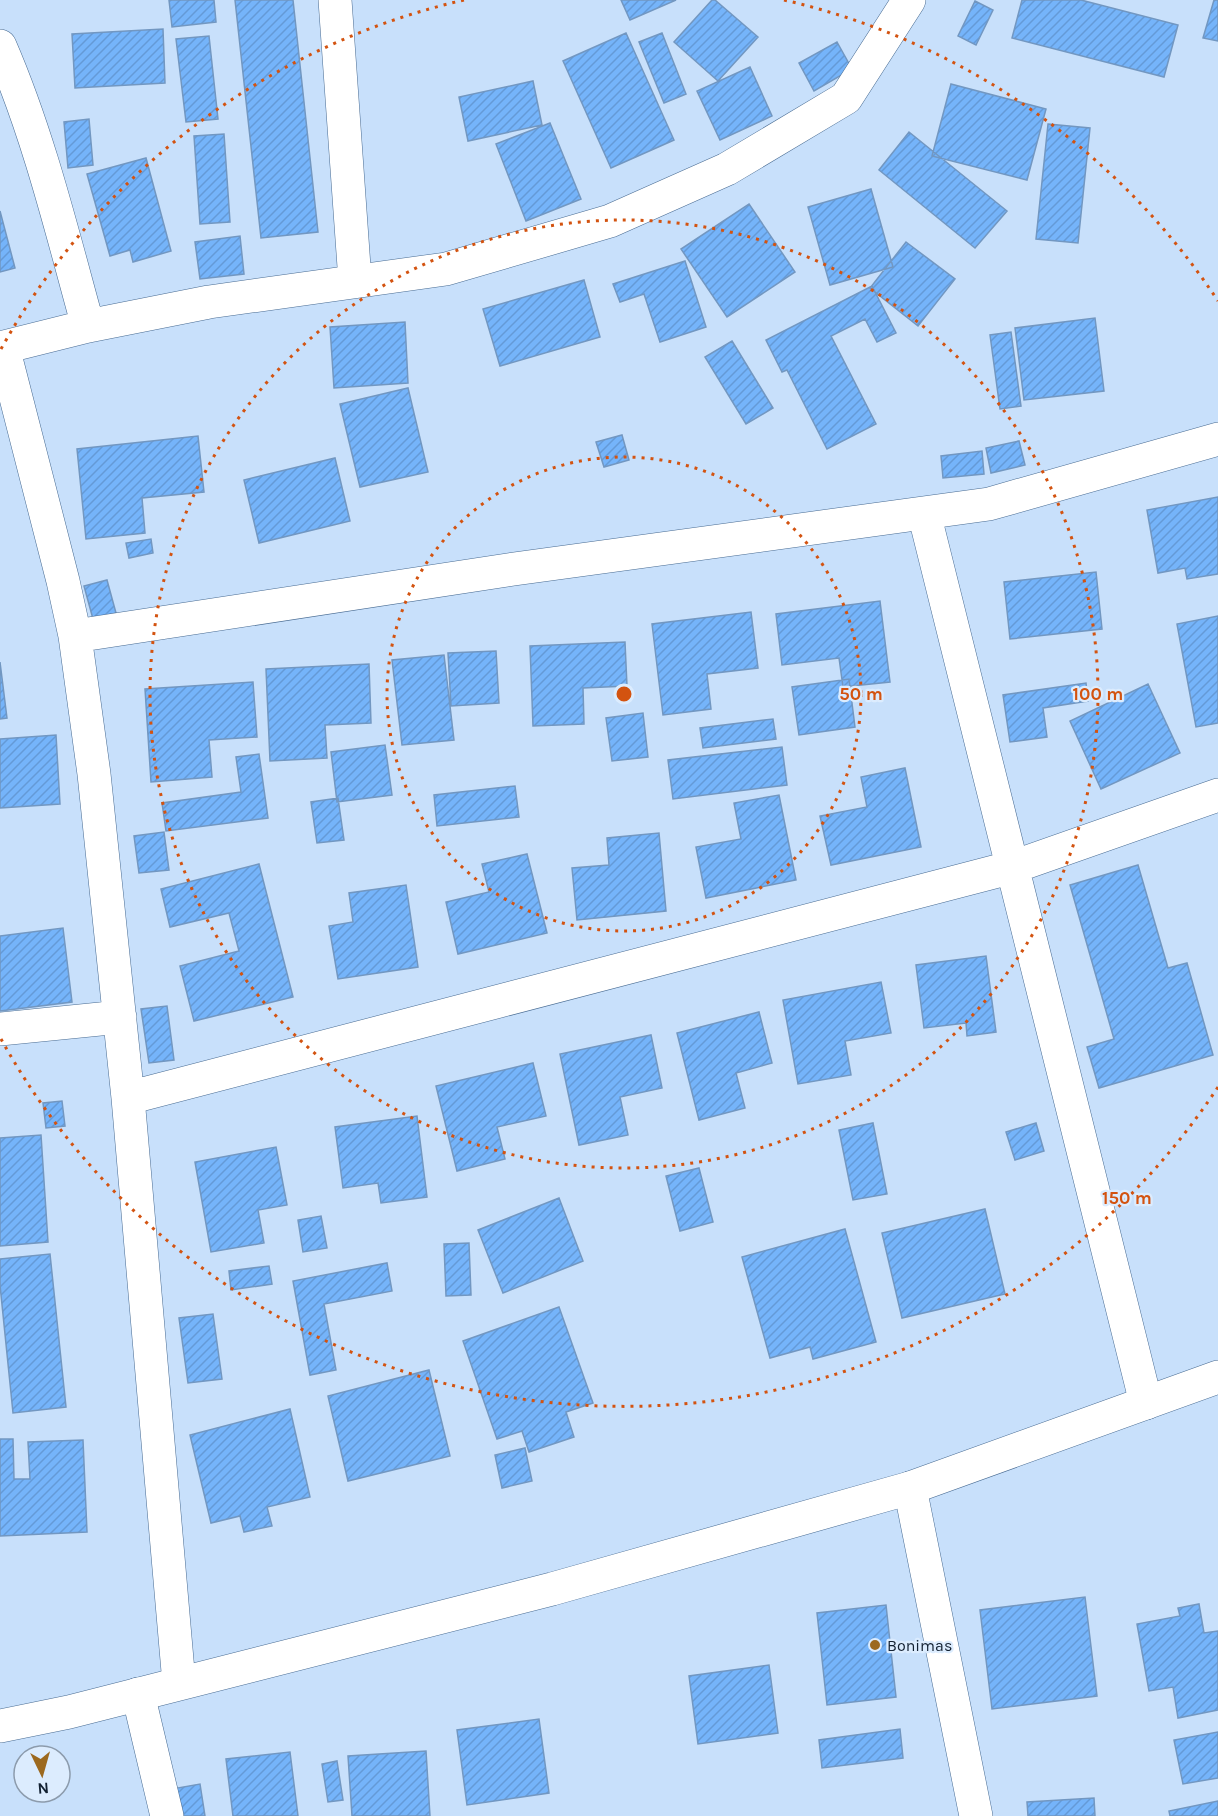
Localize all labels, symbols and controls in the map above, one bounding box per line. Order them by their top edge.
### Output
text: 50 m [839,683,883,705]
text: 100 m [1073,683,1123,705]
centre of rings [614,684,634,704]
text: 150 m [1102,1187,1152,1209]
place label: Bonimas [887,1636,952,1655]
marker: Bonimas [868,1638,882,1652]
north arrow [12,1744,72,1804]
text: N [37,1778,50,1798]

